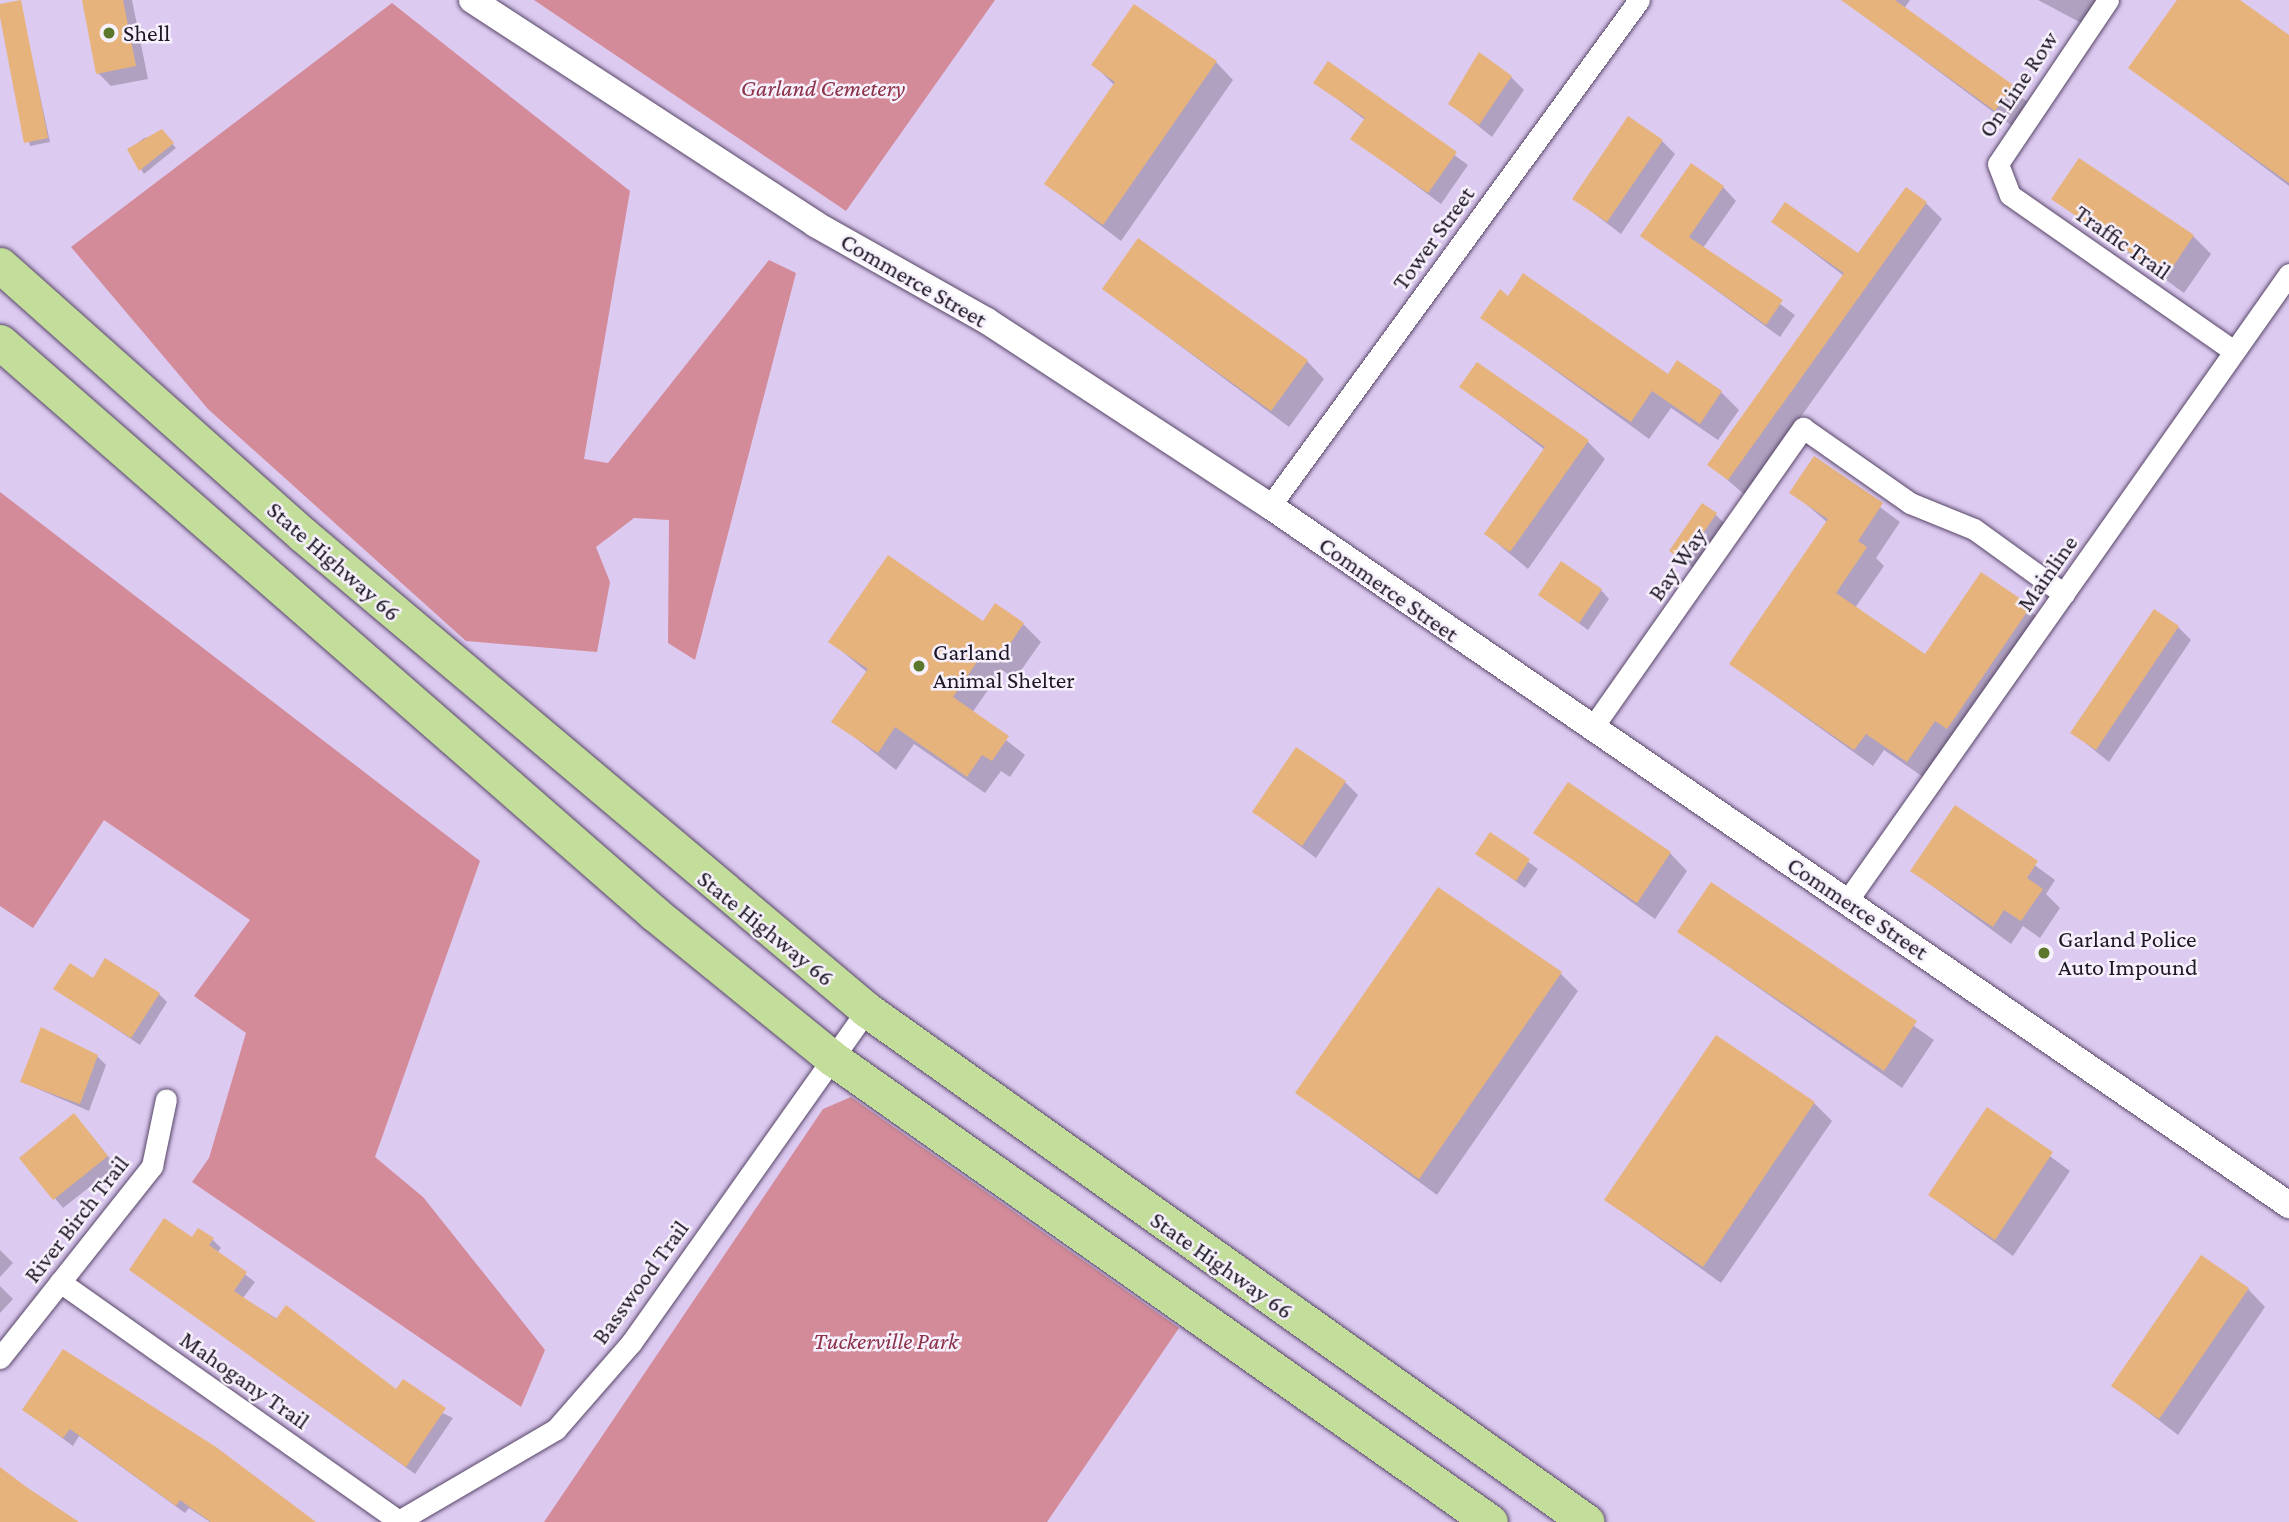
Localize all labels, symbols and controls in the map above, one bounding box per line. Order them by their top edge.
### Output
place label: Shell [123,19,170,47]
marker: Shell [101,25,117,41]
street label: On Line Row [1972,25,2064,143]
park label: Garland Cemetery [741,74,905,102]
street label: Tower Street [1386,181,1480,295]
street label: Traffic Trail [2069,198,2177,286]
street label: Commerce Street [836,226,992,334]
street label: State Highway 66 [261,495,407,627]
street label: Bay Way [1641,522,1713,606]
street label: Mainline [2010,529,2084,617]
street label: Commerce Street [1313,530,1465,648]
place label: Garland Animal Shelter [933,638,1075,694]
marker: Garland Animal Shelter [911,658,927,674]
street label: Commerce Street [1782,850,1934,966]
street label: State Highway 66 [692,864,840,992]
place label: Garland Police Auto Impound [2058,925,2198,981]
marker: Garland Police Auto Impound [2036,945,2052,961]
street label: River Birch Trail [17,1150,135,1288]
street label: State Highway 66 [1145,1205,1299,1325]
street label: Basswood Trail [585,1214,695,1350]
street label: Mahogany Trail [175,1325,315,1435]
park label: Tuckerville Park [814,1327,958,1355]

